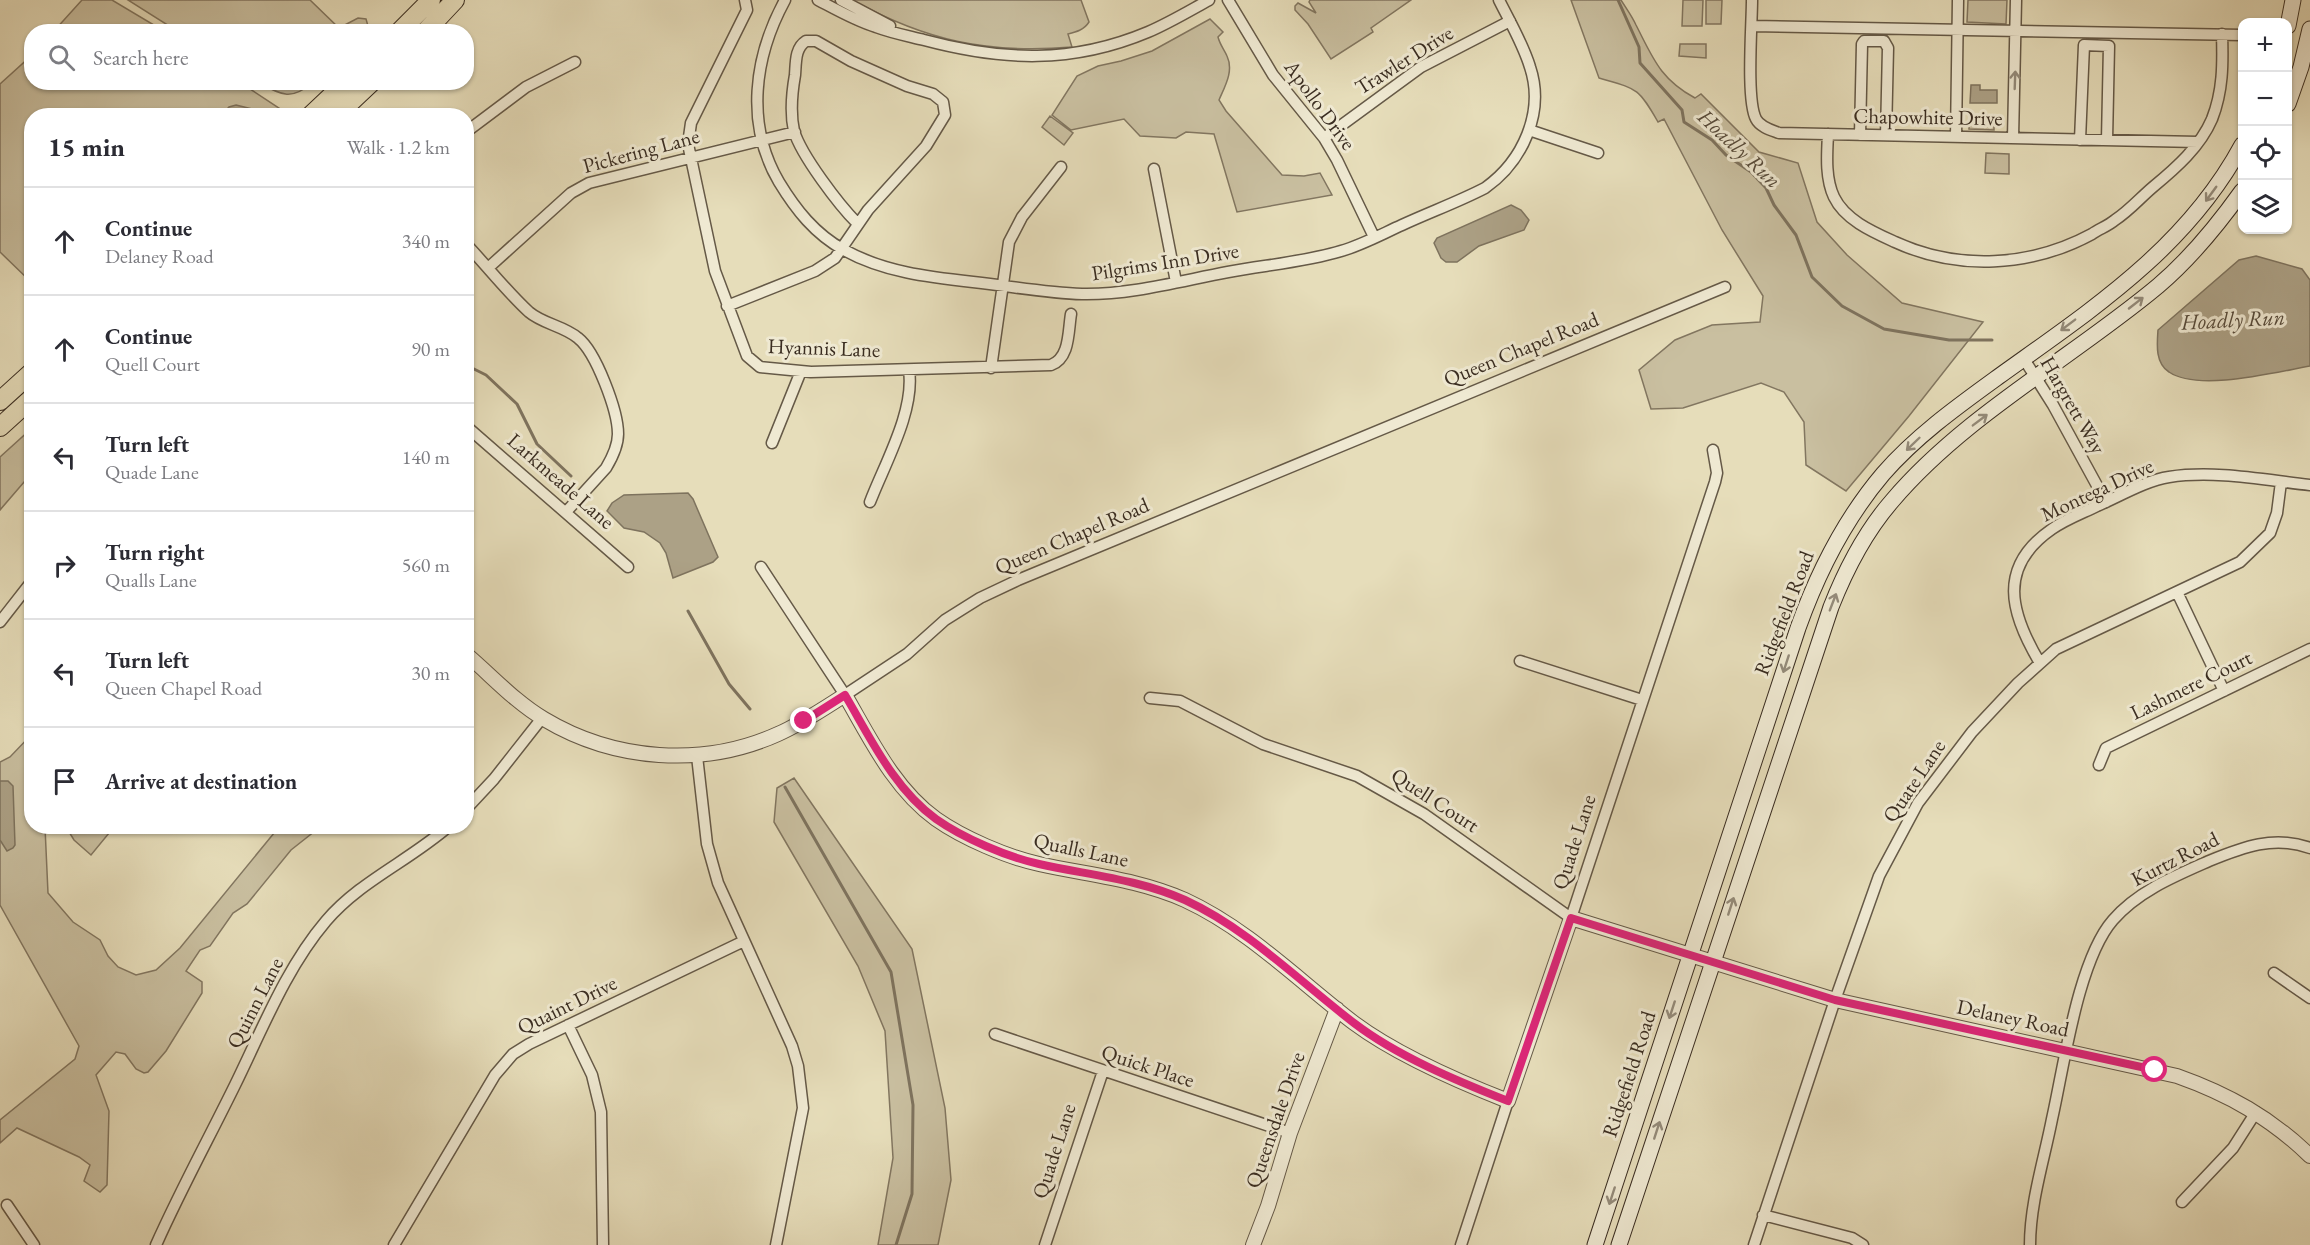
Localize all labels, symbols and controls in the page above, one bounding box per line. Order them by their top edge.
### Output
map controls [2238,18,2292,234]
button: + [2238,18,2292,72]
street label: Trawler Drive [1350,19,1458,100]
search box [24,24,474,90]
icon: search [45,41,78,74]
text: Search here [93,43,188,72]
street label: Apollo Drive [1278,53,1362,155]
one-way arrow [2009,70,2020,90]
button: − [2238,72,2292,126]
water label: Hoadly Run [1691,102,1788,194]
street label: Chapowhite Drive [1853,102,2003,131]
street label: Pickering Lane [580,122,702,179]
button: locate [2238,126,2292,180]
text: 15 min [48,130,125,164]
text: Walk · 1.2 km [347,134,450,160]
button: layers [2238,180,2292,234]
one-way arrow [2205,186,2217,202]
text: Continue [105,214,192,243]
icon: ahead [48,225,81,258]
text: 340 m [402,228,450,254]
street label: Pilgrims Inn Drive [1089,237,1241,286]
text: Delaney Road [105,243,214,269]
one-way arrow [2127,297,2143,310]
water label: Hoadly Run [2179,302,2286,337]
street label: Queen Chapel Road [1439,305,1603,393]
one-way arrow [2061,319,2077,332]
text: Continue [105,322,192,351]
street label: Hyannis Lane [767,332,881,363]
icon: ahead [48,333,81,366]
text: 90 m [411,336,450,362]
text: Quell Court [105,351,200,377]
street label: Hargrett Way [2035,351,2113,459]
one-way arrow [1971,414,1987,427]
street label: Larkmeade Lane [502,427,621,535]
text: Turn left [105,430,189,459]
one-way arrow [1906,436,1921,451]
icon: left [48,441,81,474]
text: 140 m [402,444,450,470]
street label: Montega Drive [2036,452,2157,527]
text: Quade Lane [105,459,199,485]
street label: Queen Chapel Road [991,491,1154,581]
text: Turn right [105,538,204,567]
street label: Ridgefield Road [1747,547,1820,679]
icon: right [48,549,81,582]
text: 560 m [402,552,450,578]
text: Qualls Lane [105,567,197,593]
one-way arrow [1828,593,1839,612]
street label: Lashmere Court [2125,643,2256,726]
text: Turn left [105,646,189,675]
one-way arrow [1779,654,1790,673]
icon: left [48,657,81,690]
text: 30 m [411,660,450,686]
text: Queen Chapel Road [105,675,262,701]
route end [790,707,816,733]
street label: Quate Lane [1876,734,1952,828]
street label: Quell Court [1386,761,1485,839]
icon: arrive [48,765,81,798]
text: Arrive at destination [105,767,297,796]
street label: Quade Lane [1545,791,1603,893]
street label: Kurtz Road [2126,825,2224,892]
street label: Qualls Lane [1031,826,1131,874]
one-way arrow [1726,897,1737,916]
street label: Quinn Lane [220,953,290,1053]
street label: Quaint Drive [513,969,621,1041]
street label: Delaney Road [1955,992,2072,1043]
one-way arrow [1666,1000,1677,1019]
street label: Ridgefield Road [1595,1007,1662,1140]
street label: Quick Place [1098,1038,1198,1094]
street label: Queensdale Drive [1239,1048,1311,1192]
route start [2141,1056,2167,1082]
street label: Quade Lane [1025,1100,1083,1202]
one-way arrow [1652,1121,1663,1140]
one-way arrow [1605,1186,1616,1205]

